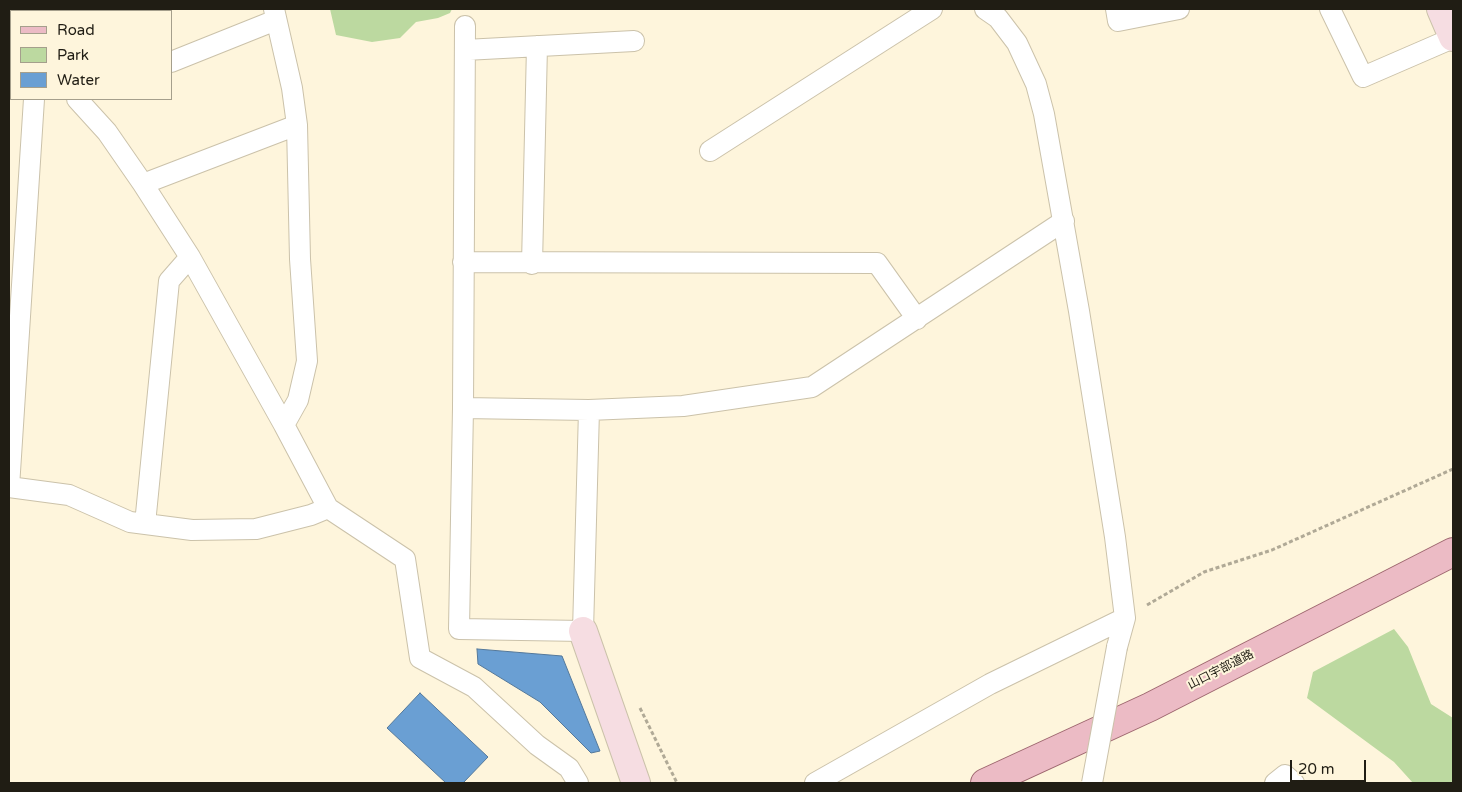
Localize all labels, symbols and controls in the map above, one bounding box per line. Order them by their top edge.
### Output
legend [10,10,172,100]
text: Road [57,21,95,39]
text: Park [57,46,89,64]
text: Water [57,71,100,89]
street label: 山口宇部道路 [1186,647,1256,693]
scale bar [1292,750,1368,782]
text: 20 m [1298,760,1335,778]

